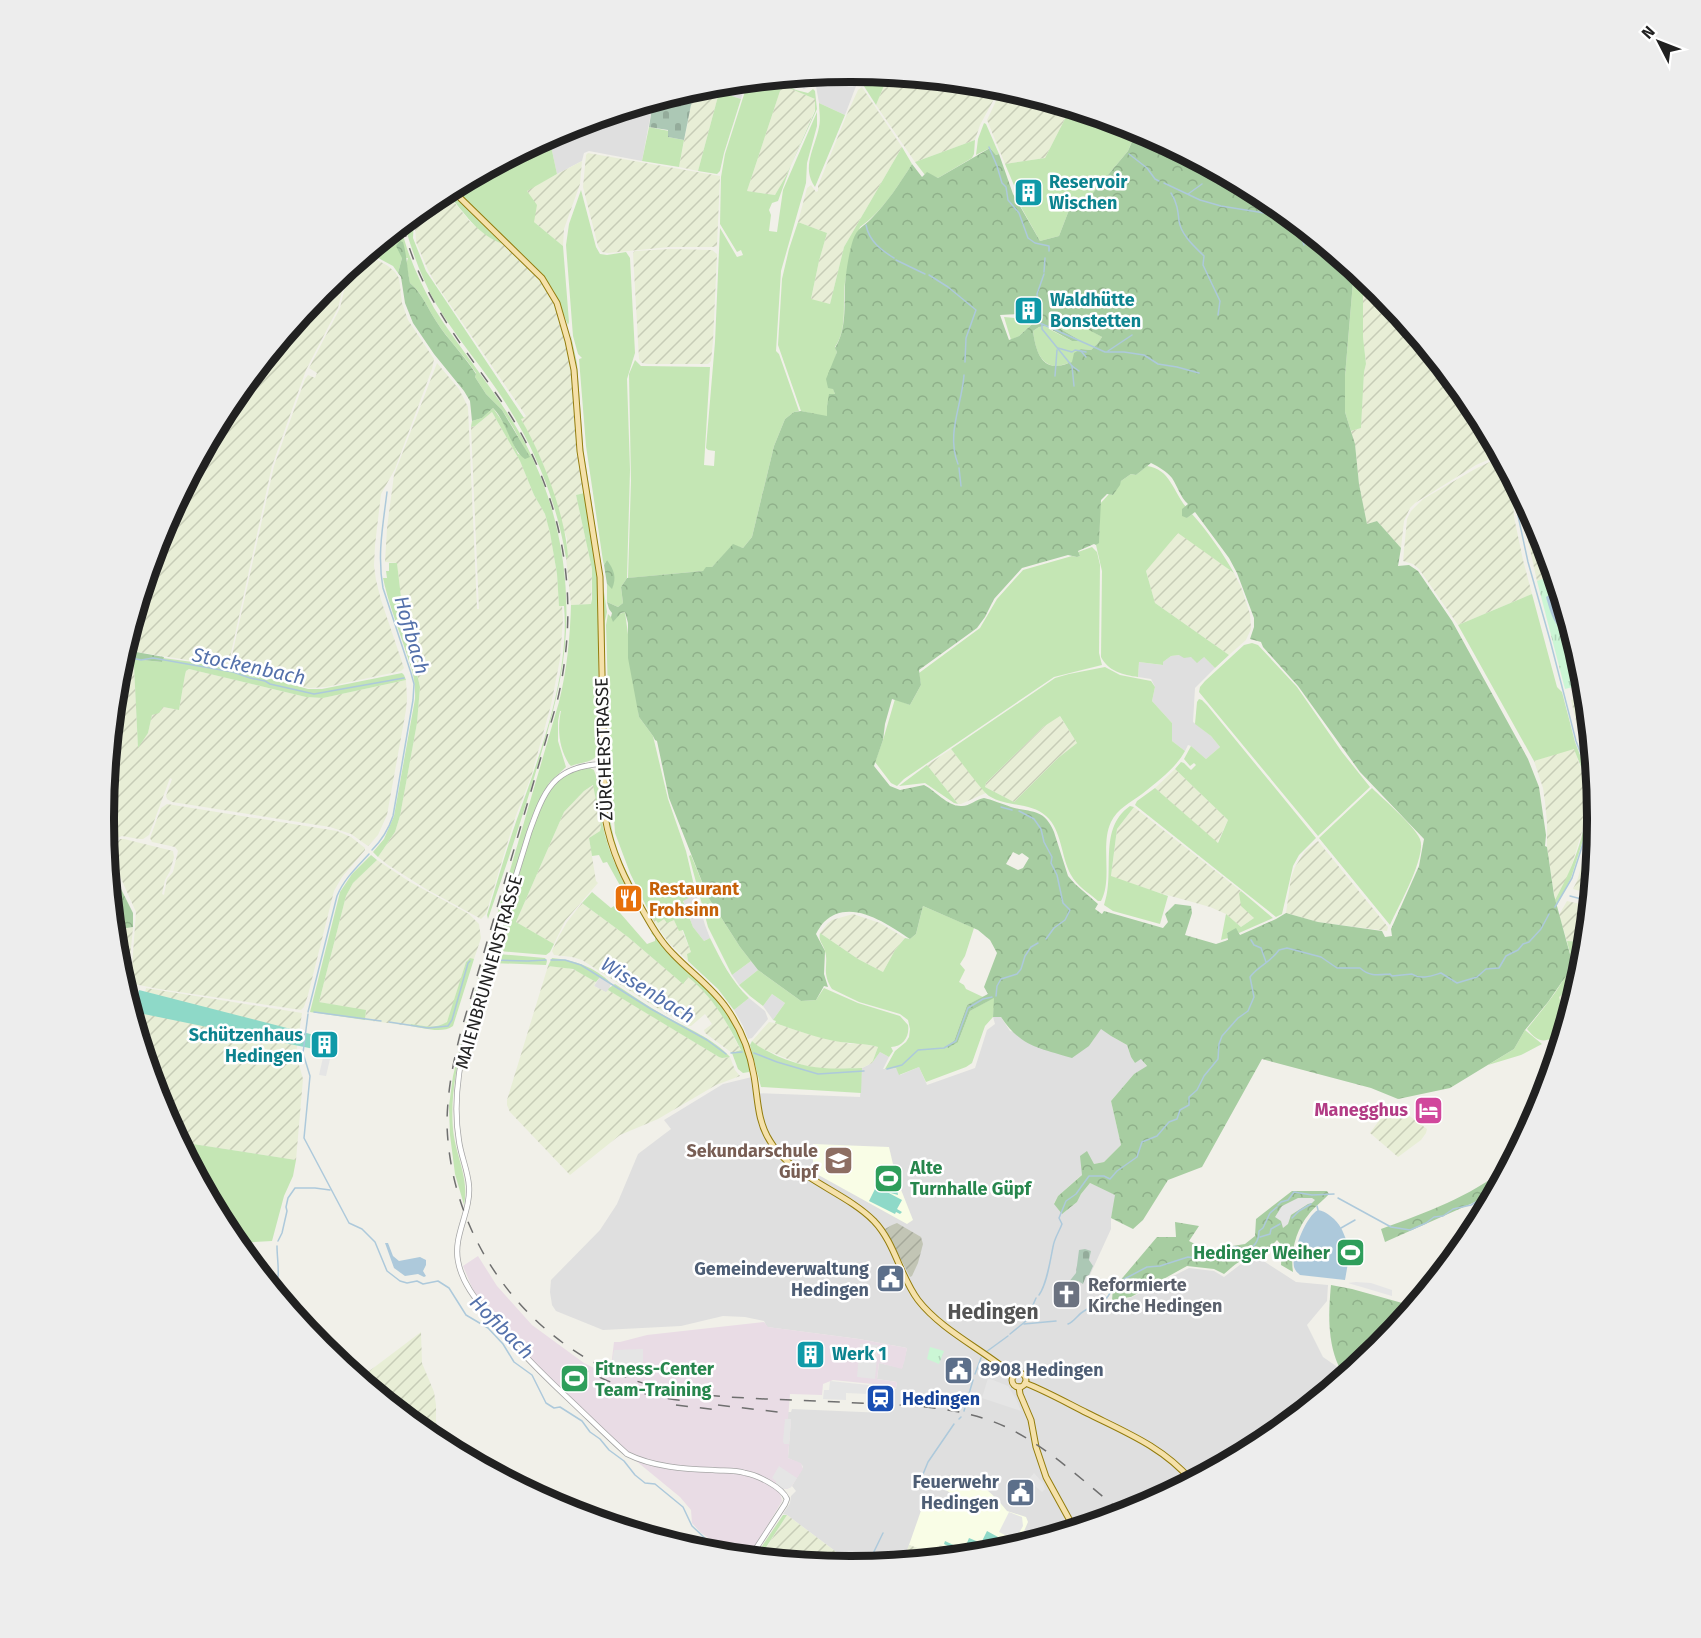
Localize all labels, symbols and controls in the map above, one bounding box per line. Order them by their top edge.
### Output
north arrow [1629,12,1689,72]
text: N [1638,22,1659,43]
place label: Reservoir Wischen [1049,171,1128,214]
building icon: Reservoir Wischen [1012,176,1044,208]
place label: Waldhütte Bonstetten [1050,289,1141,332]
building icon: Waldhütte Bonstetten [1013,294,1045,326]
water label: Hofibach [389,593,435,677]
water label: Stockenbach [189,642,308,690]
street label: ZÜRCHERSTRASSE [591,677,617,821]
street label: MAIENBRUNNENSTRASSE [451,873,527,1071]
place label: Restaurant Frohsinn [649,878,740,921]
restaurant icon: Restaurant Frohsinn [612,883,644,915]
water label: Wissenbach [597,952,699,1028]
place label: Schützenhaus Hedingen [189,1024,303,1067]
building icon: Schützenhaus Hedingen [308,1029,340,1061]
hotel icon: Manegghus [1413,1094,1445,1126]
place label: Manegghus [1314,1099,1408,1121]
place label: Sekundarschule Güpf [686,1140,820,1183]
school or university icon: Sekundarschule Güpf [823,1145,855,1177]
place label: Alte Turnhalle Güpf [909,1157,1032,1200]
sports icon: Alte Turnhalle Güpf [873,1162,905,1194]
sports icon: Hedinger Weiher [1335,1237,1367,1269]
place label: Hedinger Weiher [1193,1242,1331,1264]
place label: Gemeindeverwaltung Hedingen [694,1258,869,1301]
public building icon: Gemeindeverwaltung Hedingen [874,1263,906,1295]
place label: Reformierte Kirche Hedingen [1088,1274,1222,1317]
church icon: Reformierte Kirche Hedingen [1051,1279,1083,1311]
water label: Hofibach [465,1290,539,1364]
district label: Hedingen [947,1299,1039,1325]
building icon: Werk 1 [795,1338,827,1370]
place label: Werk 1 [832,1343,887,1365]
public building icon: 8908 Hedingen [943,1354,975,1386]
place label: Fitness-Center Team-Training [595,1358,715,1401]
place label: 8908 Hedingen [980,1359,1104,1381]
sports icon: Fitness-Center Team-Training [558,1363,590,1395]
station icon: Hedingen [865,1383,897,1415]
place label: Hedingen [902,1388,980,1410]
place label: Feuerwehr Hedingen [912,1471,1000,1514]
public building icon: Feuerwehr Hedingen [1004,1476,1036,1508]

